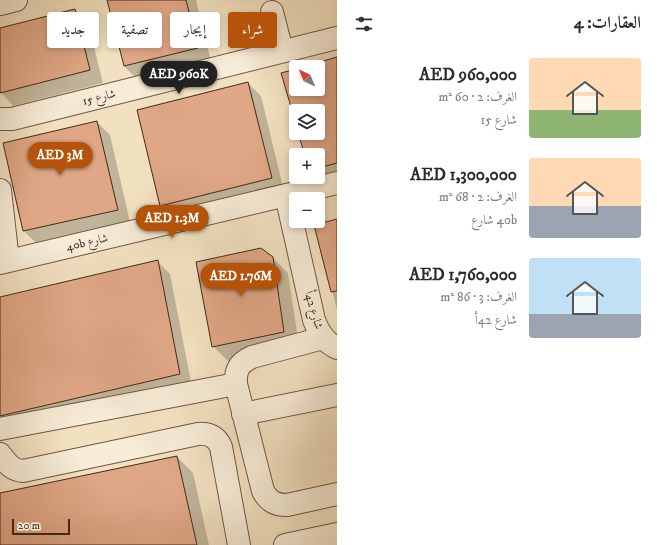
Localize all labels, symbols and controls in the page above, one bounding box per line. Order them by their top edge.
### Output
chip: جديد [47,12,99,48]
chip: تصفية [107,12,162,48]
chip: إيجار [170,12,220,48]
chip: شراء [228,12,277,48]
text: العقارات: 4 [574,12,641,34]
icon: filters [353,13,375,35]
north arrow [289,60,325,96]
map controls [289,60,325,228]
pin: AED 960K [138,61,220,95]
text: AED 960,000 [419,64,517,86]
text: AED 960K [149,66,209,82]
icon: home [561,74,609,122]
street label: شارع 15 [81,86,118,112]
text: الغرف: 2 · 60 m² [438,89,517,105]
button: layers [289,104,325,140]
text: شارع 15 [480,112,517,128]
pin: AED 3M [27,142,93,176]
text: AED 3M [37,147,83,163]
button: + [289,148,325,184]
text: AED 1,300,000 [410,164,517,186]
icon: home [561,174,609,222]
text: الغرف: 2 · 68 m² [439,189,517,205]
button: − [289,192,325,228]
pin: AED 1.3M [131,205,213,239]
text: AED 1.3M [145,210,199,226]
text: 40b شارع [471,212,517,228]
street label: 40b شارع [65,230,110,257]
pin: AED 1.76M [195,263,287,297]
text: AED 1,760,000 [409,264,517,286]
text: AED 1.76M [210,268,272,284]
icon: home [561,274,609,322]
street label: شارع 42أ [298,289,327,332]
text: الغرف: 3 · 86 m² [440,289,517,305]
text: شارع 42أ [475,312,517,328]
scale bar [12,517,70,536]
text: 20 m [18,519,40,533]

